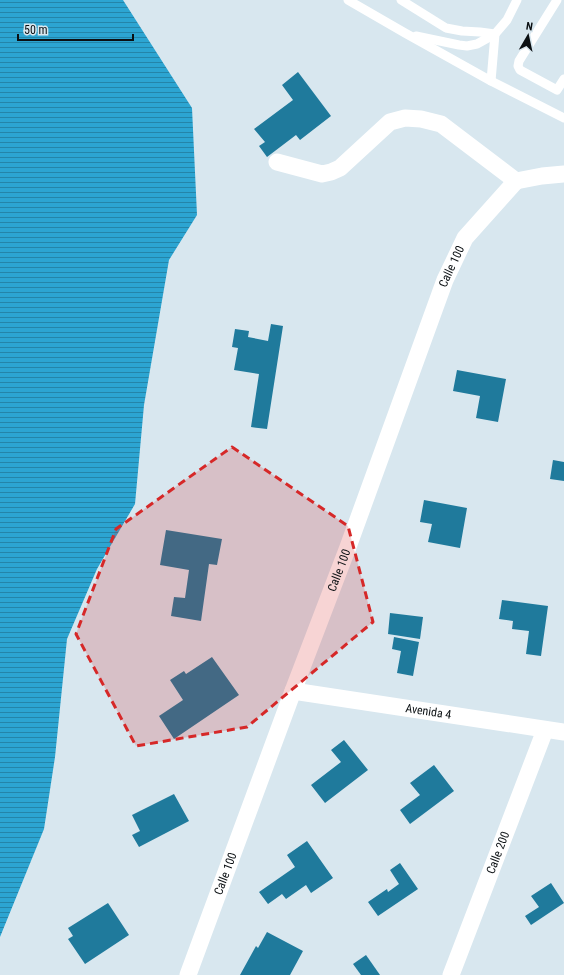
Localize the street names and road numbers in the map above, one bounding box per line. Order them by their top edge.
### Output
street label: Calle 100 [436,243,467,289]
street label: Calle 100 [325,547,354,593]
street label: Avenida 4 [405,701,452,722]
street label: Calle 200 [483,829,512,876]
street label: Calle 100 [211,850,240,897]

